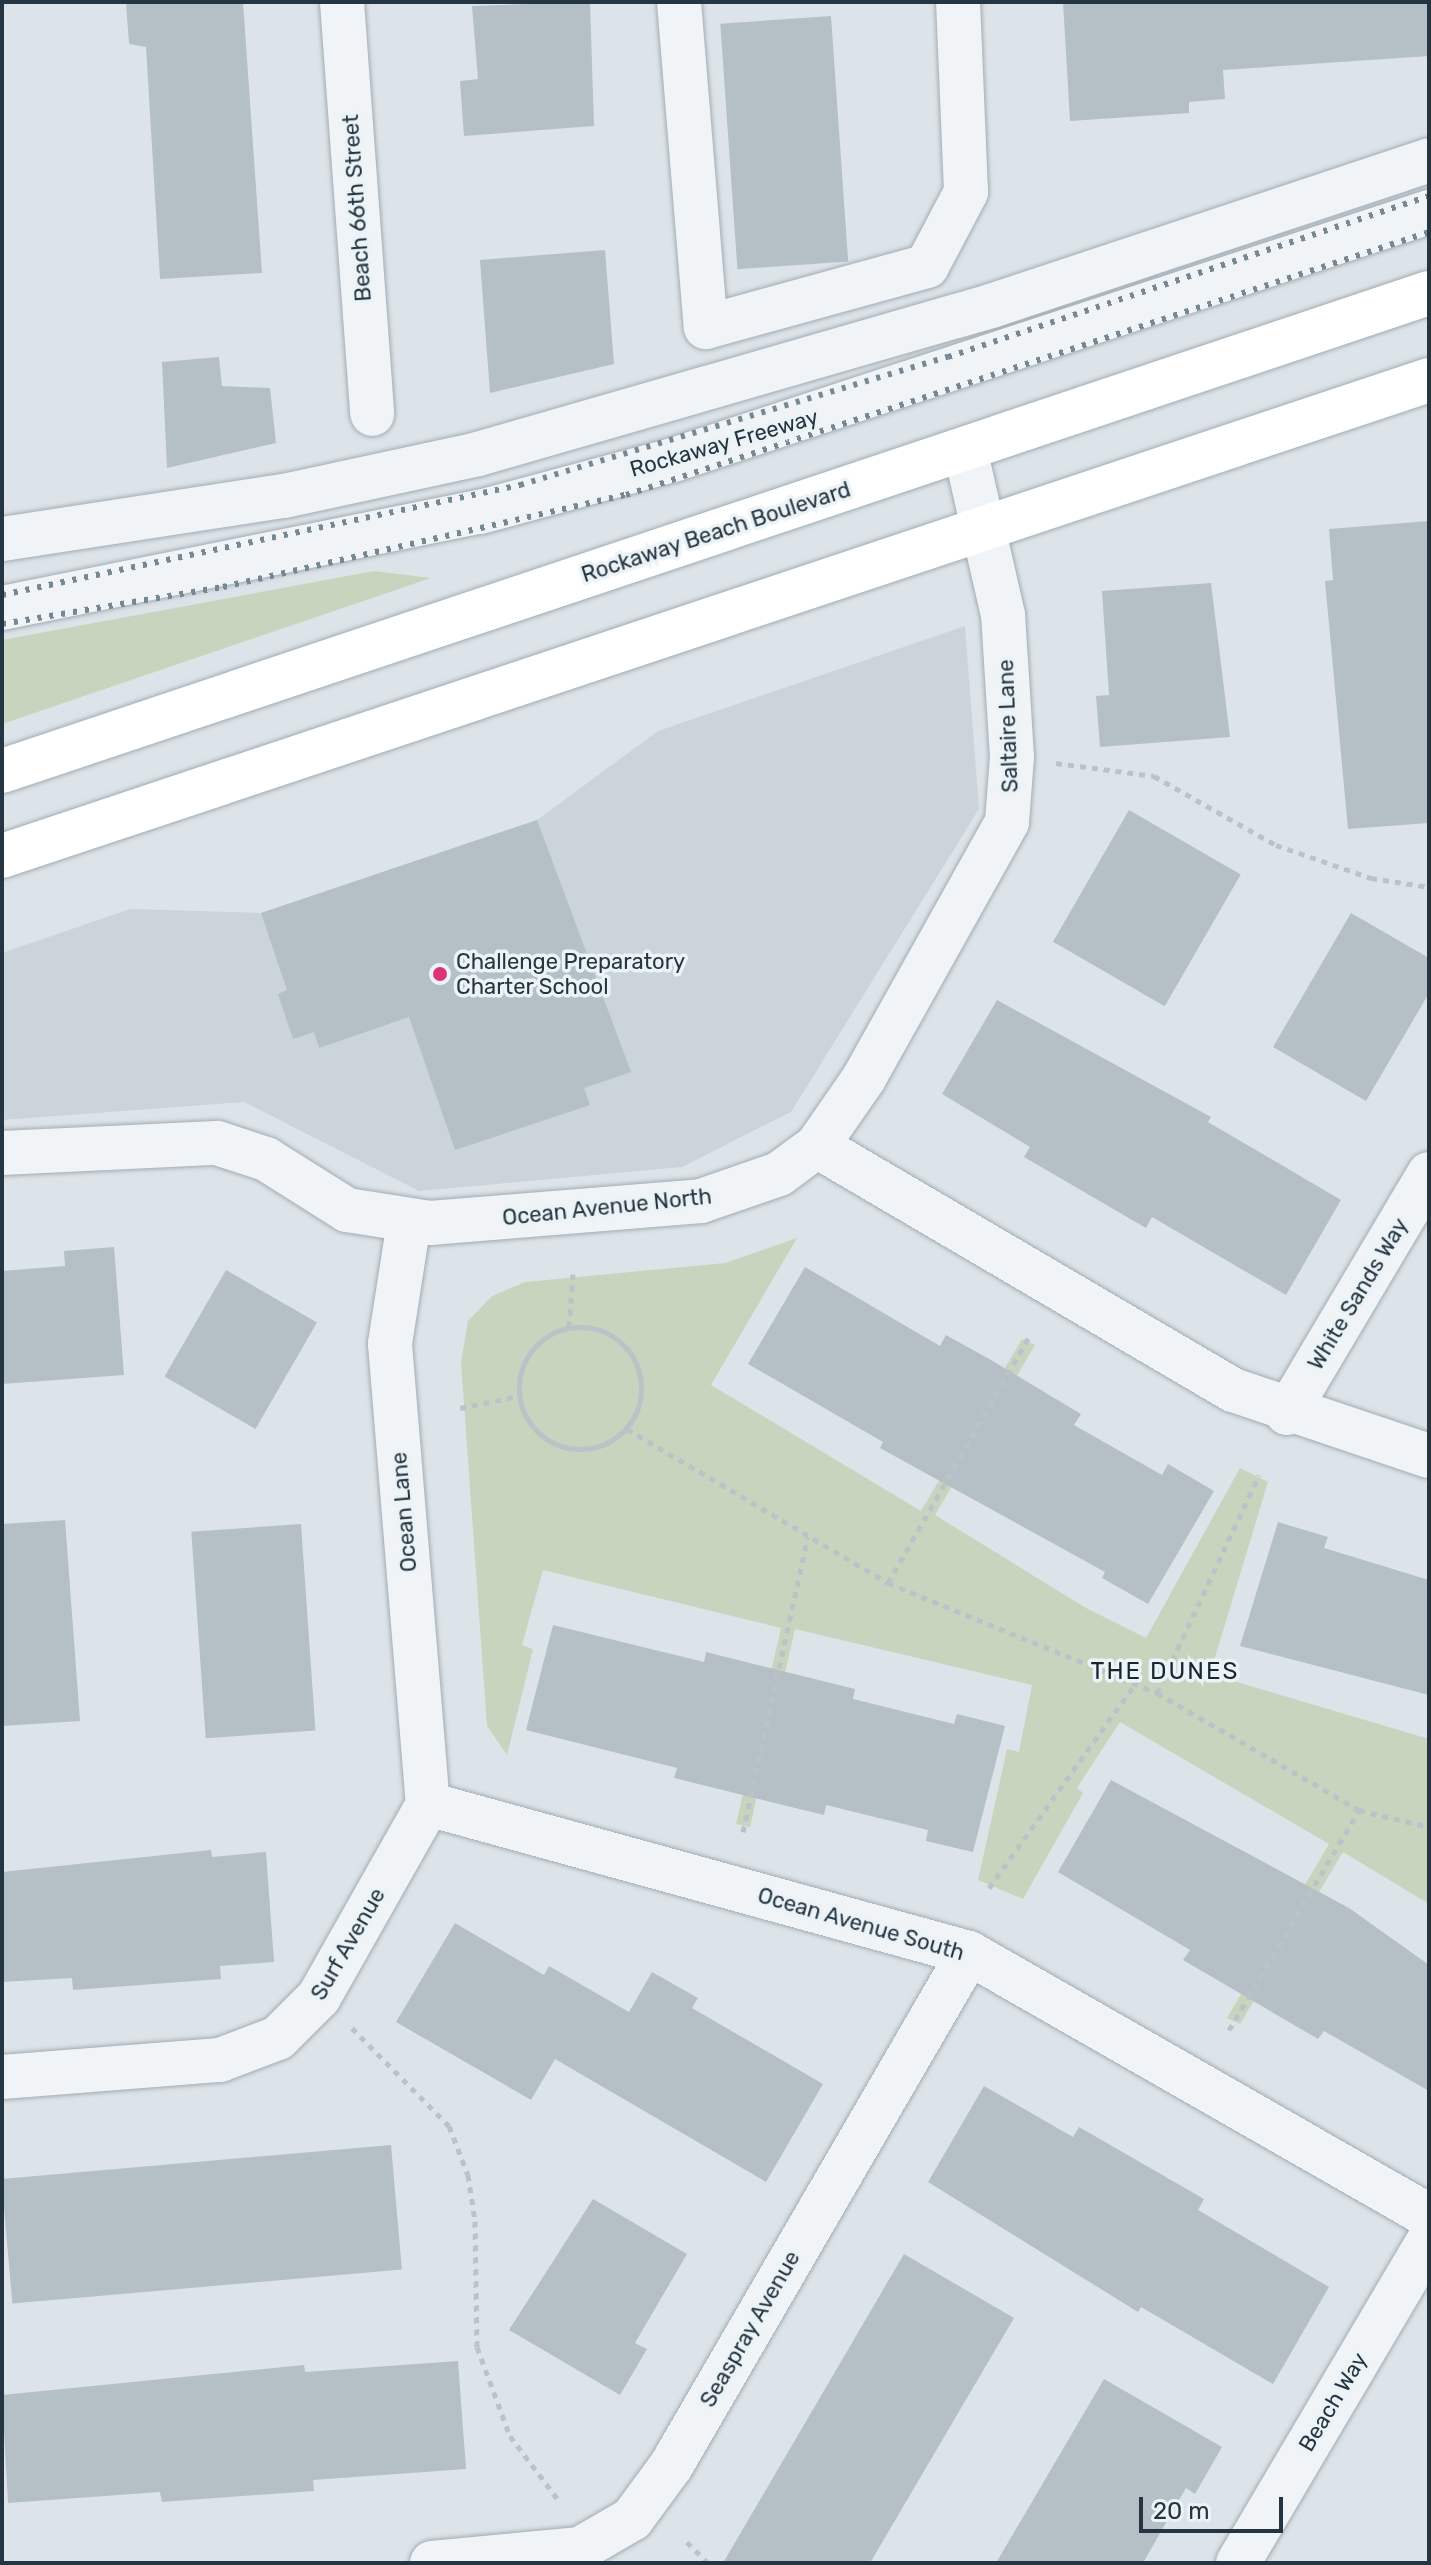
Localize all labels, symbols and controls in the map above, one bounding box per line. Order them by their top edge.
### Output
street label: Beach 66th Street [337,113,377,303]
street label: Rockaway Freeway [626,403,822,483]
street label: Rockaway Beach Boulevard [578,476,854,588]
street label: Saltaire Lane [992,659,1024,793]
place label: Challenge Preparatory Charter School [456,948,685,1000]
marker: Challenge Preparatory Charter School [431,965,449,983]
street label: Ocean Avenue North [501,1183,713,1231]
street label: White Sands Way [1302,1213,1414,1375]
street label: Ocean Lane [386,1451,422,1573]
district label: THE DUNES [1091,1658,1239,1686]
street label: Ocean Avenue South [754,1882,968,1966]
street label: Surf Avenue [305,1883,391,2005]
street label: Seaspray Avenue [694,2246,806,2412]
street label: Beach Way [1293,2348,1373,2456]
scale bar [1143,2481,1287,2531]
text: 20 m [1153,2497,1210,2525]

